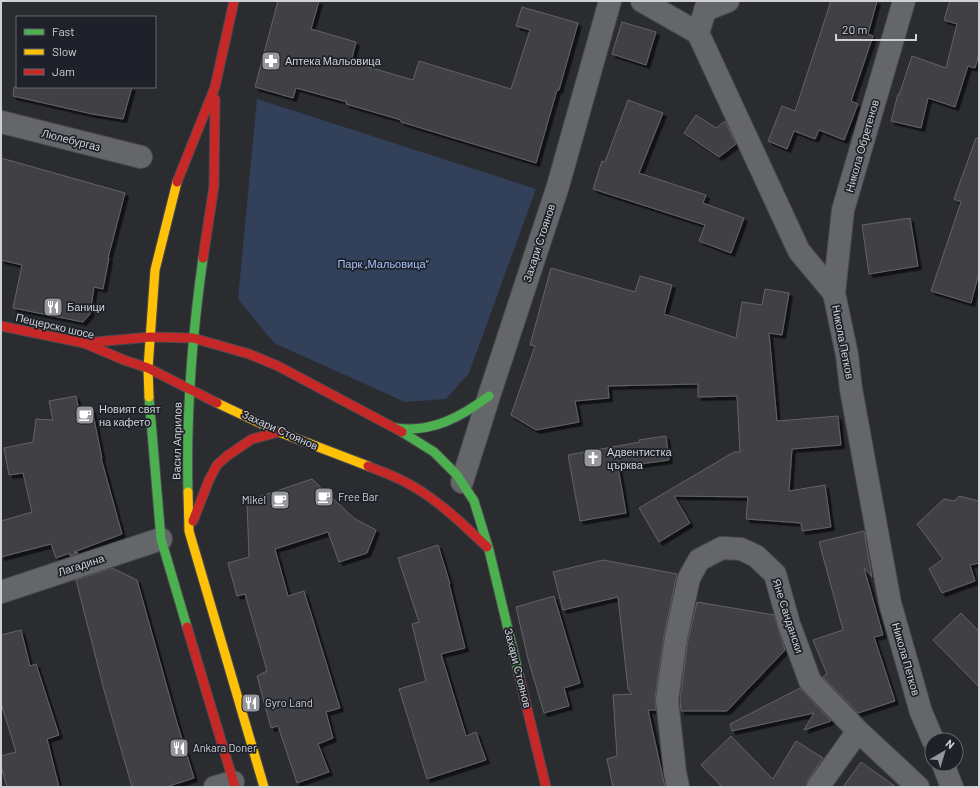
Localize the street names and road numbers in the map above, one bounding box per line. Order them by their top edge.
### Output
street label: Никола Обретенов [842,98,881,194]
street label: Люлебургаз [40,126,102,153]
street label: Захари Стоянов [520,202,557,284]
street label: Никола Петков [830,304,857,380]
street label: Пещерско шосе [14,310,96,341]
street label: Васил Априлов [169,402,184,480]
street label: Захари Стоянов [240,407,320,452]
street label: Лагадина [56,551,107,578]
street label: Яне Сандански [770,577,807,655]
street label: Никола Петков [890,621,923,697]
street label: Захари Стоянов [502,627,535,709]

